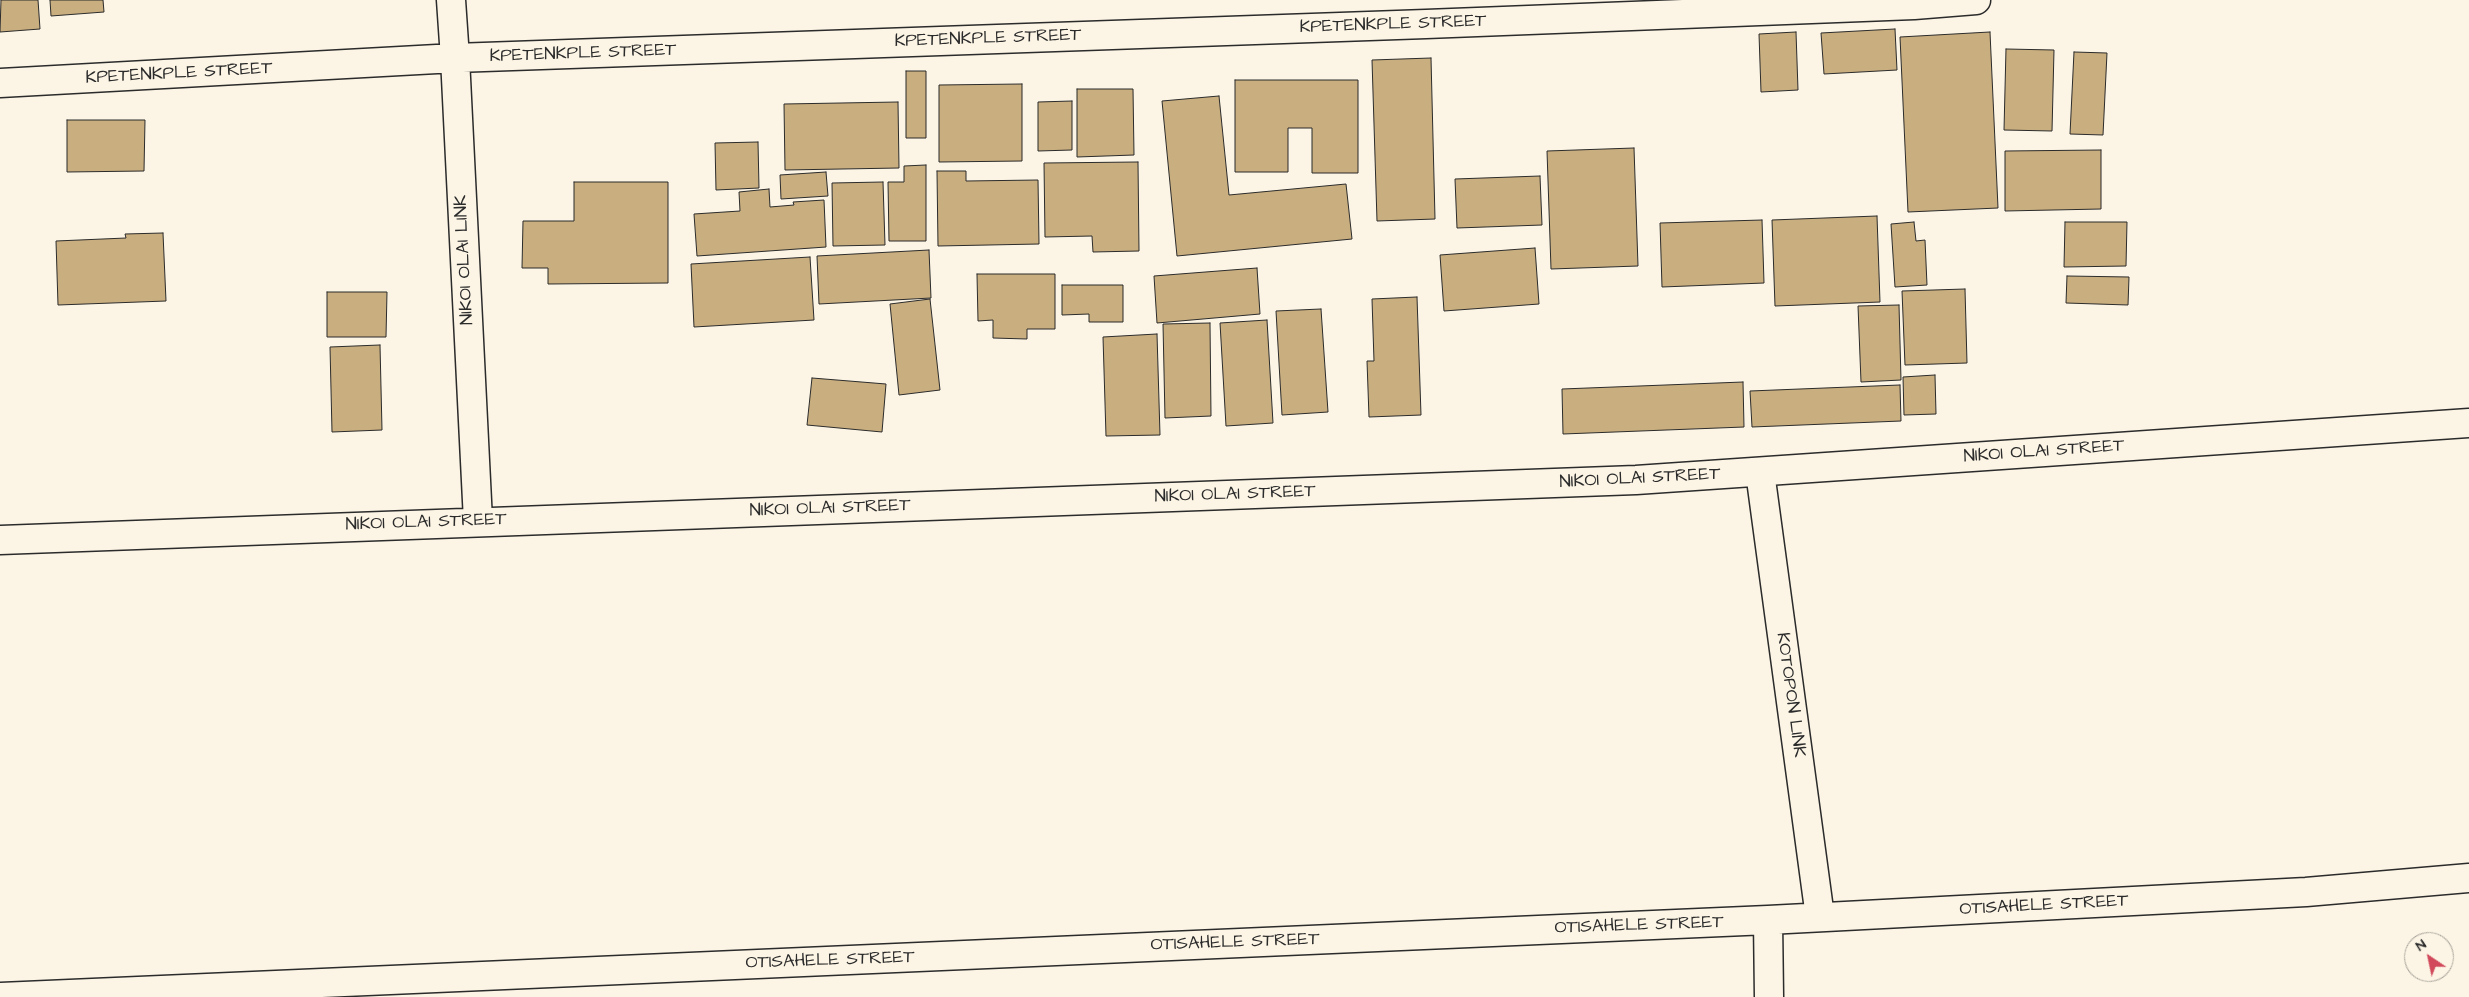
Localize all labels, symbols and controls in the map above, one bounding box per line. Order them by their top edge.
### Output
street label: KPETENKPLE STREET [1299,11,1487,39]
street label: KPETENKPLE STREET [894,25,1082,53]
street label: KPETENKPLE STREET [489,40,677,68]
street label: KPETENKPLE STREET [85,58,273,90]
street label: NIKOI OLAI LINK [451,194,479,326]
street label: NIKOI OLAI STREET [1963,436,2125,468]
street label: NIKOI OLAI STREET [1559,464,1721,494]
street label: NIKOI OLAI STREET [1154,481,1316,509]
street label: NIKOI OLAI STREET [749,495,911,523]
street label: NIKOI OLAI STREET [345,509,507,537]
street label: KOTOPON LINK [1771,631,1809,759]
street label: OTISAHELE STREET [1959,891,2129,921]
street label: OTISAHELE STREET [1554,912,1724,940]
street label: OTISAHELE STREET [1150,929,1320,957]
north arrow [2404,932,2454,982]
text: N [2412,935,2430,956]
street label: OTISAHELE STREET [745,947,915,975]

